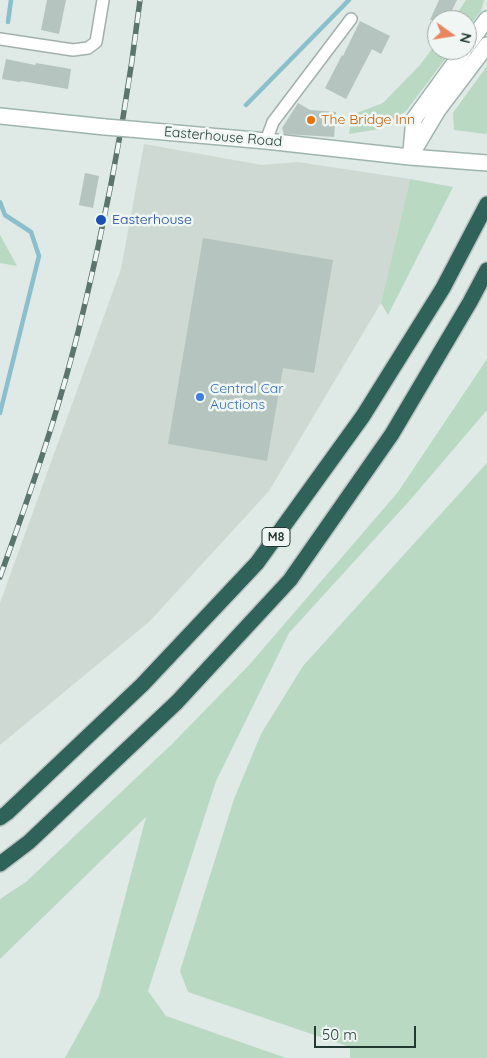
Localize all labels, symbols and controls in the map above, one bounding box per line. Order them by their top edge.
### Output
north arrow [427,10,477,60]
text: N [456,31,476,45]
place label: The Bridge Inn [321,112,415,128]
marker: The Bridge Inn [305,114,317,126]
street label: Easterhouse Road [163,123,283,151]
place label: Easterhouse [112,212,192,228]
marker: Easterhouse [94,213,108,227]
place label: Central Car Auctions [210,381,284,414]
marker: Central Car Auctions [194,391,206,403]
road number: M8 [262,528,290,546]
scale bar [317,1016,420,1048]
text: 50 m [322,1025,357,1044]

